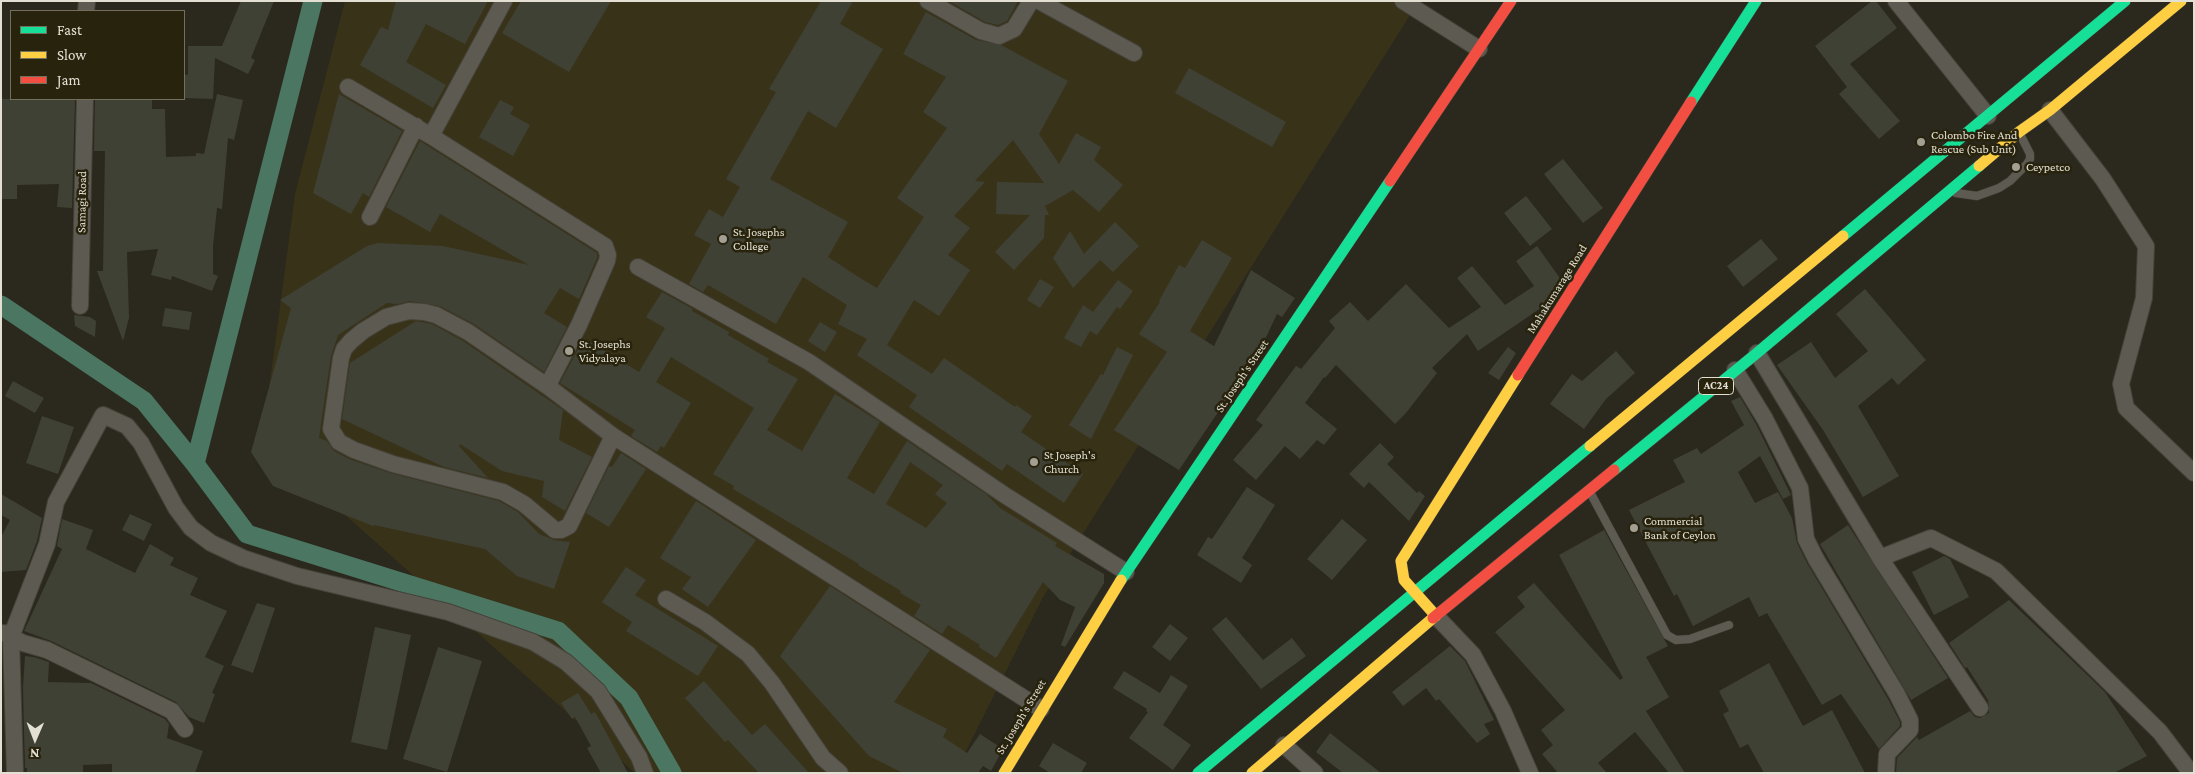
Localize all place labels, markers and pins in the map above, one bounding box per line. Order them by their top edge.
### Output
place label: Colombo Fire And Rescue (Sub Unit) [1931,128,2017,156]
marker: Colombo Fire And Rescue (Sub Unit) [1915,136,1927,148]
place label: Ceypetco [2026,160,2070,174]
marker: Ceypetco [2010,161,2022,173]
place label: St. Josephs College [733,225,785,253]
marker: St. Josephs College [717,233,729,245]
place label: St. Josephs Vidyalaya [579,337,631,365]
marker: St. Josephs Vidyalaya [563,345,575,357]
place label: St Joseph's Church [1044,448,1096,476]
marker: St Joseph's Church [1028,456,1040,468]
place label: Commercial Bank of Ceylon [1644,514,1716,542]
marker: Commercial Bank of Ceylon [1628,522,1640,534]

